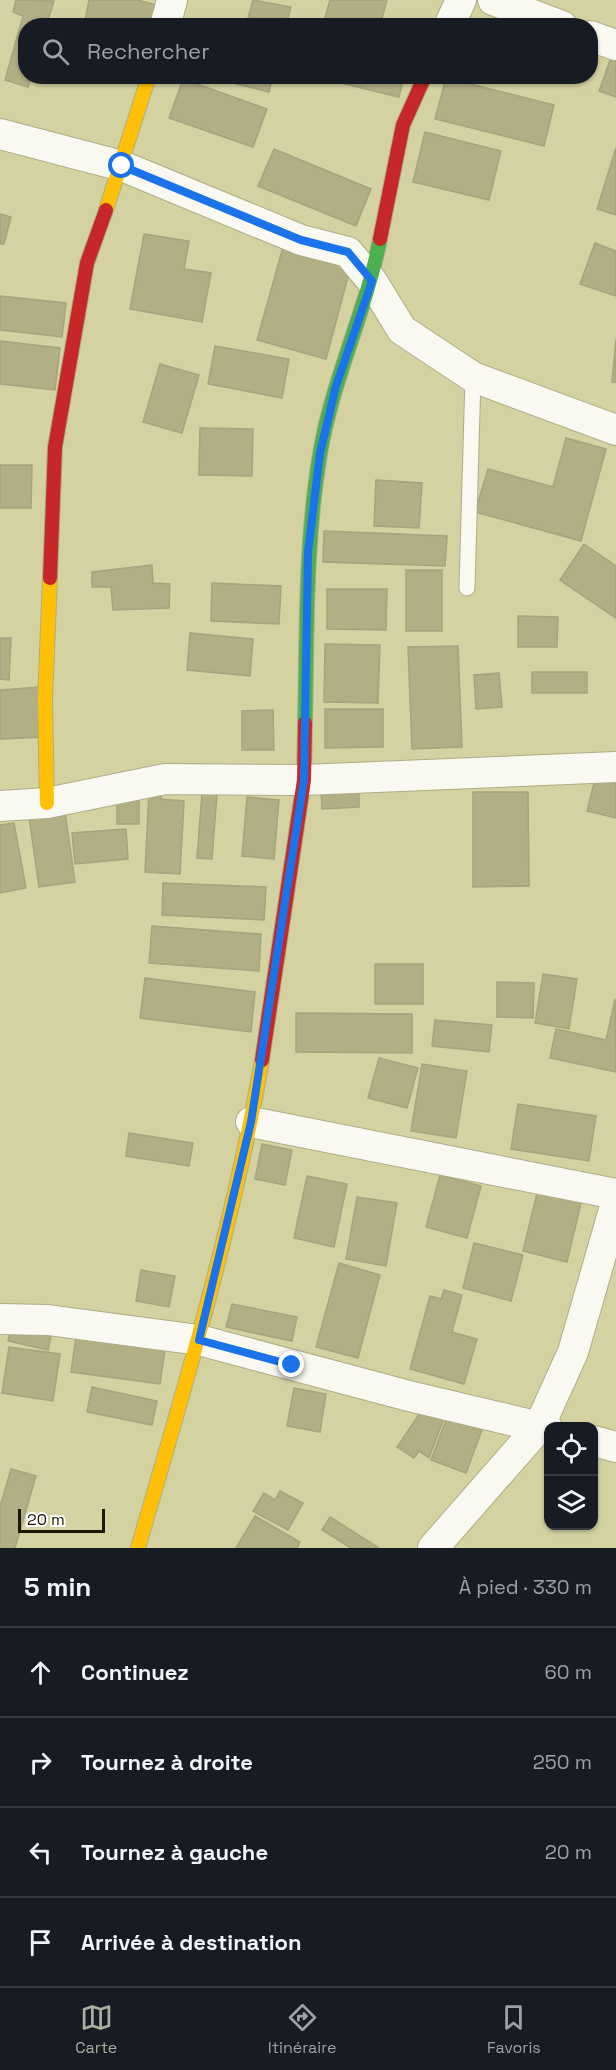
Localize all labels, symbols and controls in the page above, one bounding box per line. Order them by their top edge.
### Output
search box [18,18,598,84]
icon: search [39,35,72,68]
text: Rechercher [87,37,209,65]
route start [108,152,134,178]
route end [278,1351,304,1377]
map controls [544,1422,598,1530]
button: locate [544,1422,598,1476]
button: layers [544,1476,598,1530]
scale bar [18,1506,105,1534]
text: 20 m [27,1509,65,1530]
text: 5 min [24,1570,91,1604]
text: À pied · 330 m [459,1574,592,1600]
icon: ahead [24,1656,57,1689]
text: Continuez [81,1658,189,1686]
text: 60 m [545,1659,592,1685]
icon: right [24,1746,57,1779]
text: Tournez à droite [81,1748,253,1776]
text: 250 m [533,1749,592,1775]
icon: left [24,1836,57,1869]
text: Tournez à gauche [81,1838,268,1866]
text: 20 m [545,1839,592,1865]
icon: arrive [24,1926,57,1959]
text: Arrivée à destination [81,1928,302,1956]
tab: Carte [75,2001,117,2058]
tab: Itinéraire [268,2001,336,2058]
tab: Favoris [487,2001,541,2058]

